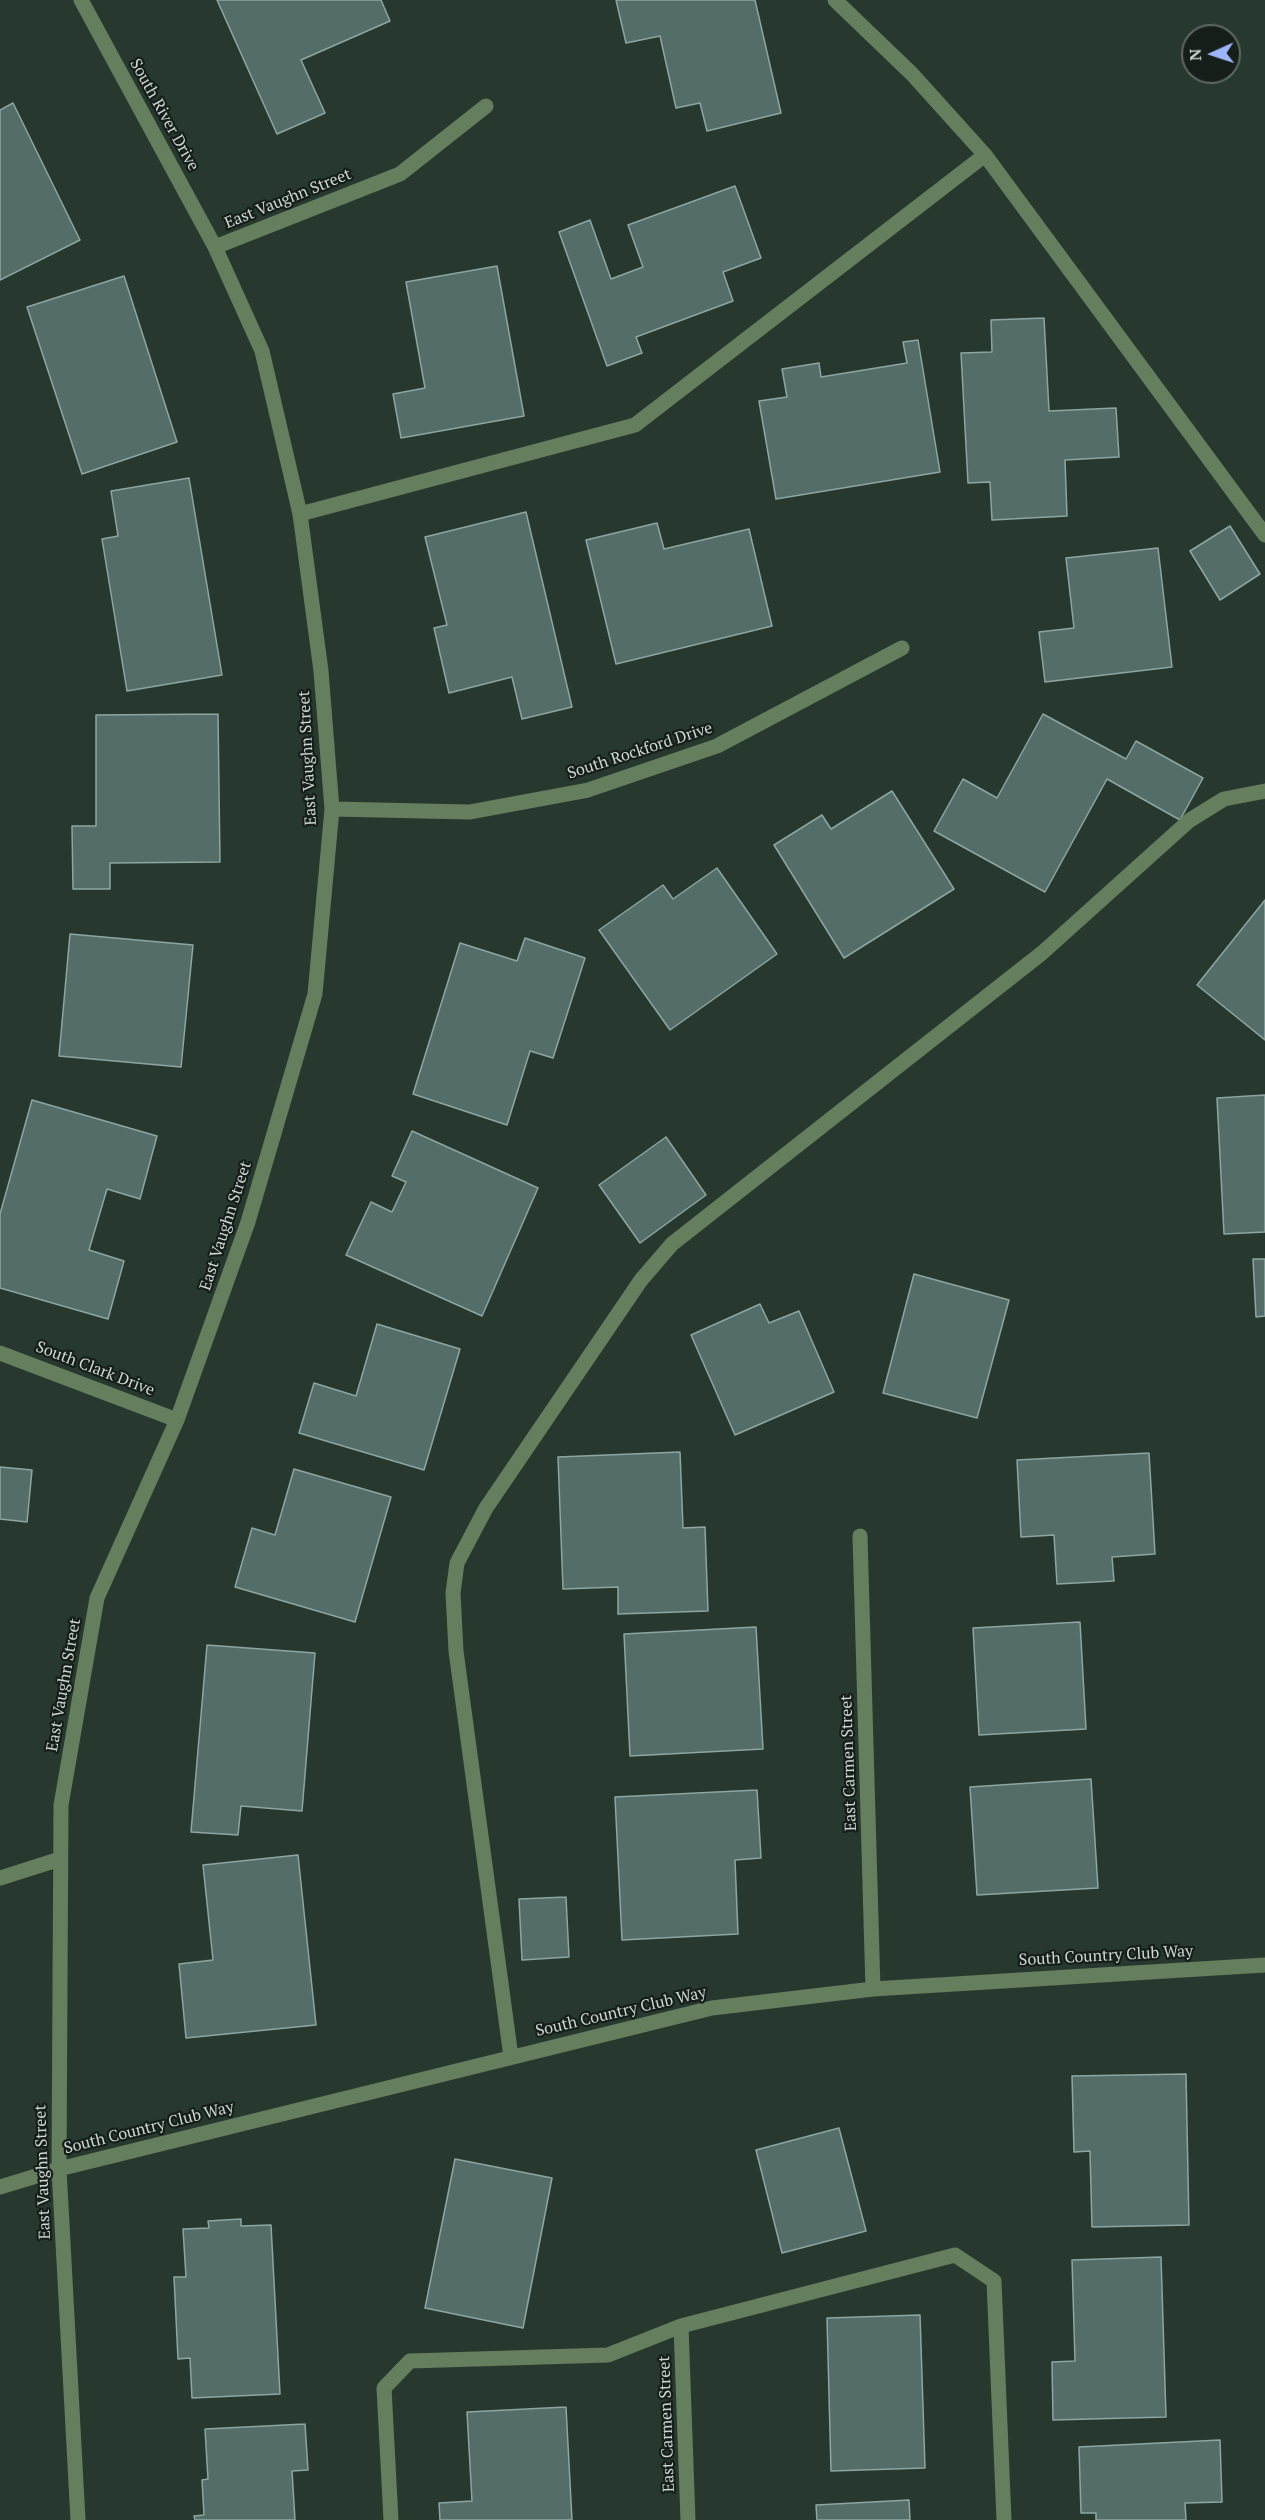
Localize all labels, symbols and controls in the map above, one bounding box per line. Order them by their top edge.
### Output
north arrow [1181,24,1241,84]
text: N [1184,48,1206,61]
street label: South River Drive [125,56,203,174]
street label: East Vaughn Street [222,165,354,233]
street label: East Vaughn Street [295,690,321,826]
street label: South Rockford Drive [565,718,715,784]
street label: East Vaughn Street [196,1159,256,1293]
street label: South Clark Drive [33,1338,157,1400]
street label: East Vaughn Street [43,1617,85,1753]
street label: East Carmen Street [837,1694,861,1832]
street label: South Country Club Way [1018,1942,1194,1970]
street label: South Country Club Way [534,1983,708,2041]
street label: South Country Club Way [62,2098,236,2158]
street label: East Vaughn Street [31,2104,55,2240]
street label: East Carmen Street [655,2355,679,2493]

